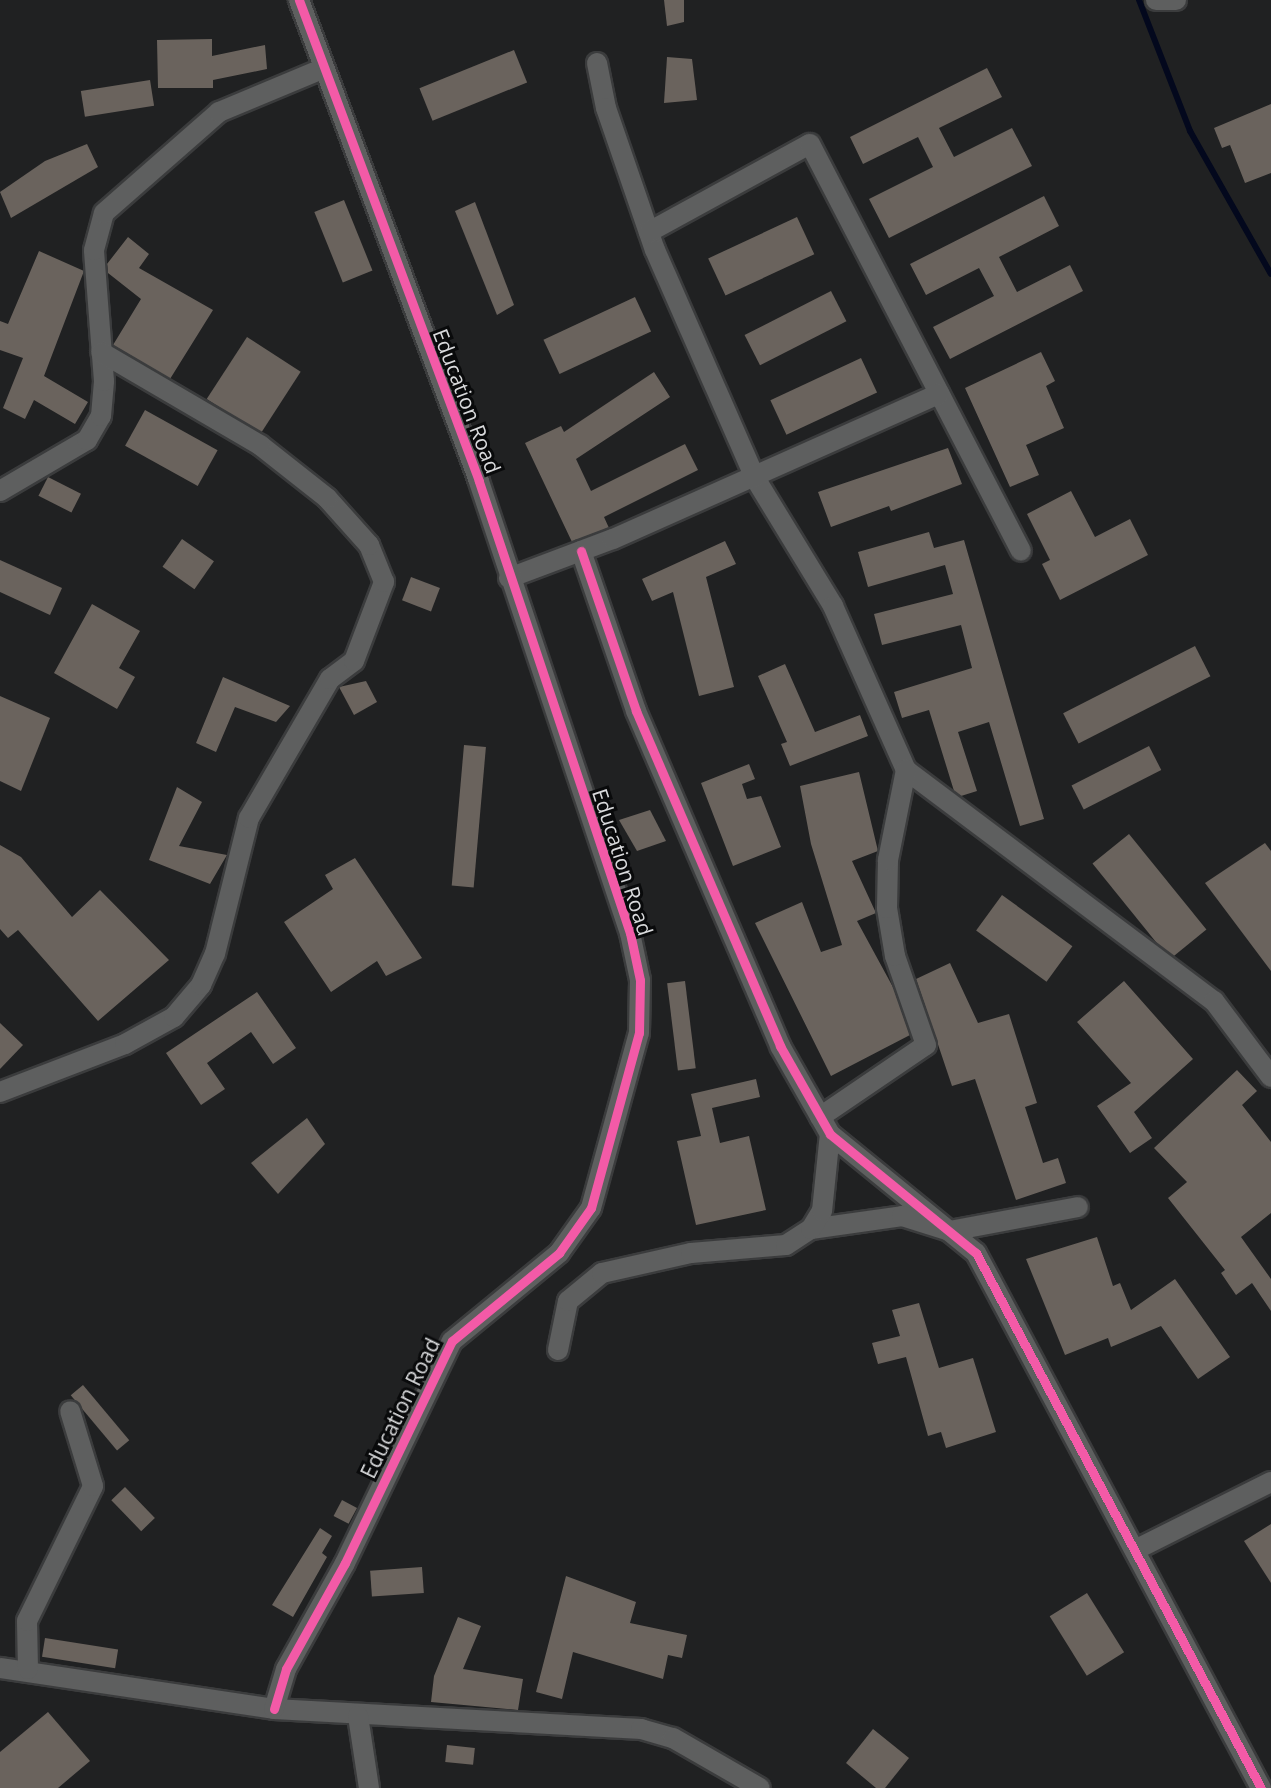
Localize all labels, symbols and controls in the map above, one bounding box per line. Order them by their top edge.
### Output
street label: Education Road [428,325,506,477]
street label: Education Road [587,785,659,939]
street label: Education Road [355,1334,445,1482]

